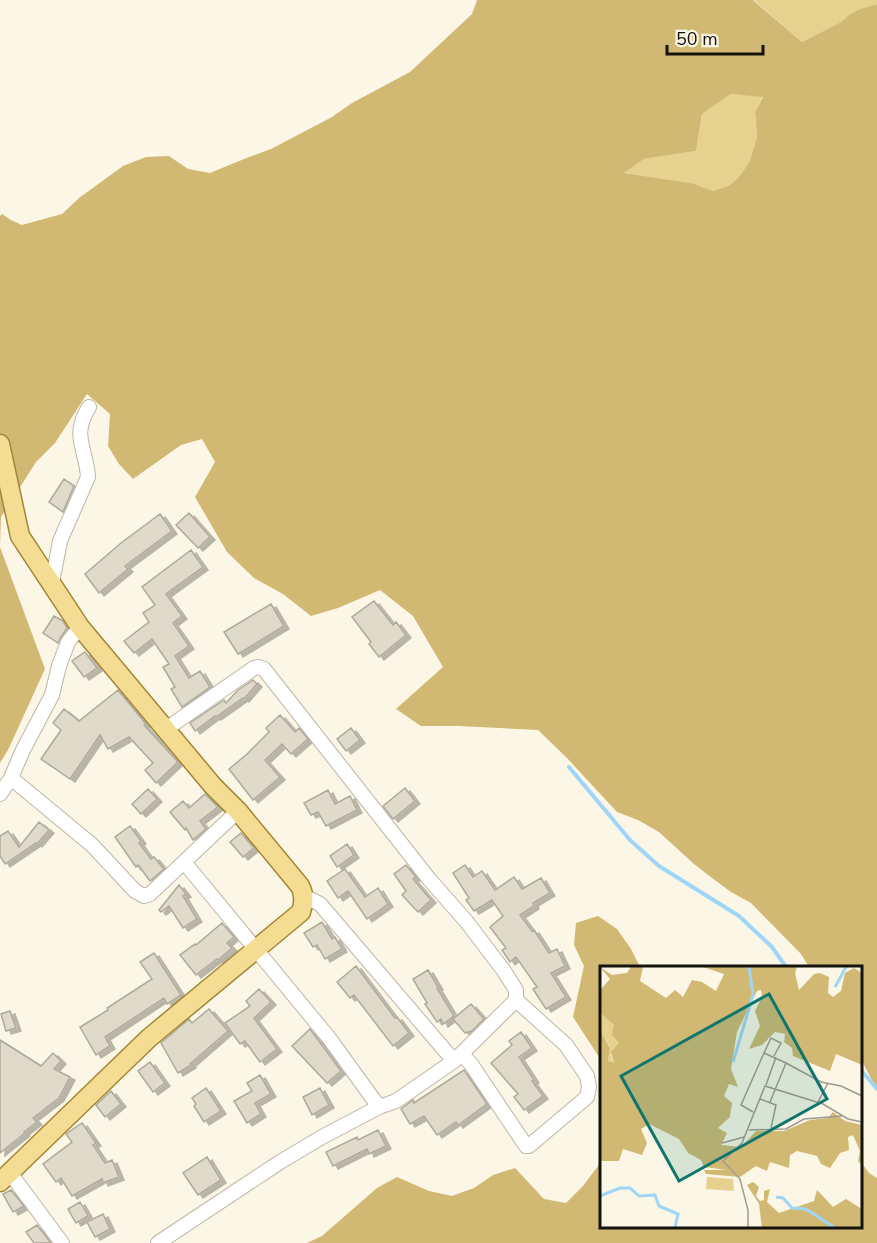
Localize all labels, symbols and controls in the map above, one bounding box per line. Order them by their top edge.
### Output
scale bar [667,18,763,56]
text: 50 m [676,27,718,51]
inset map [600,966,862,1228]

